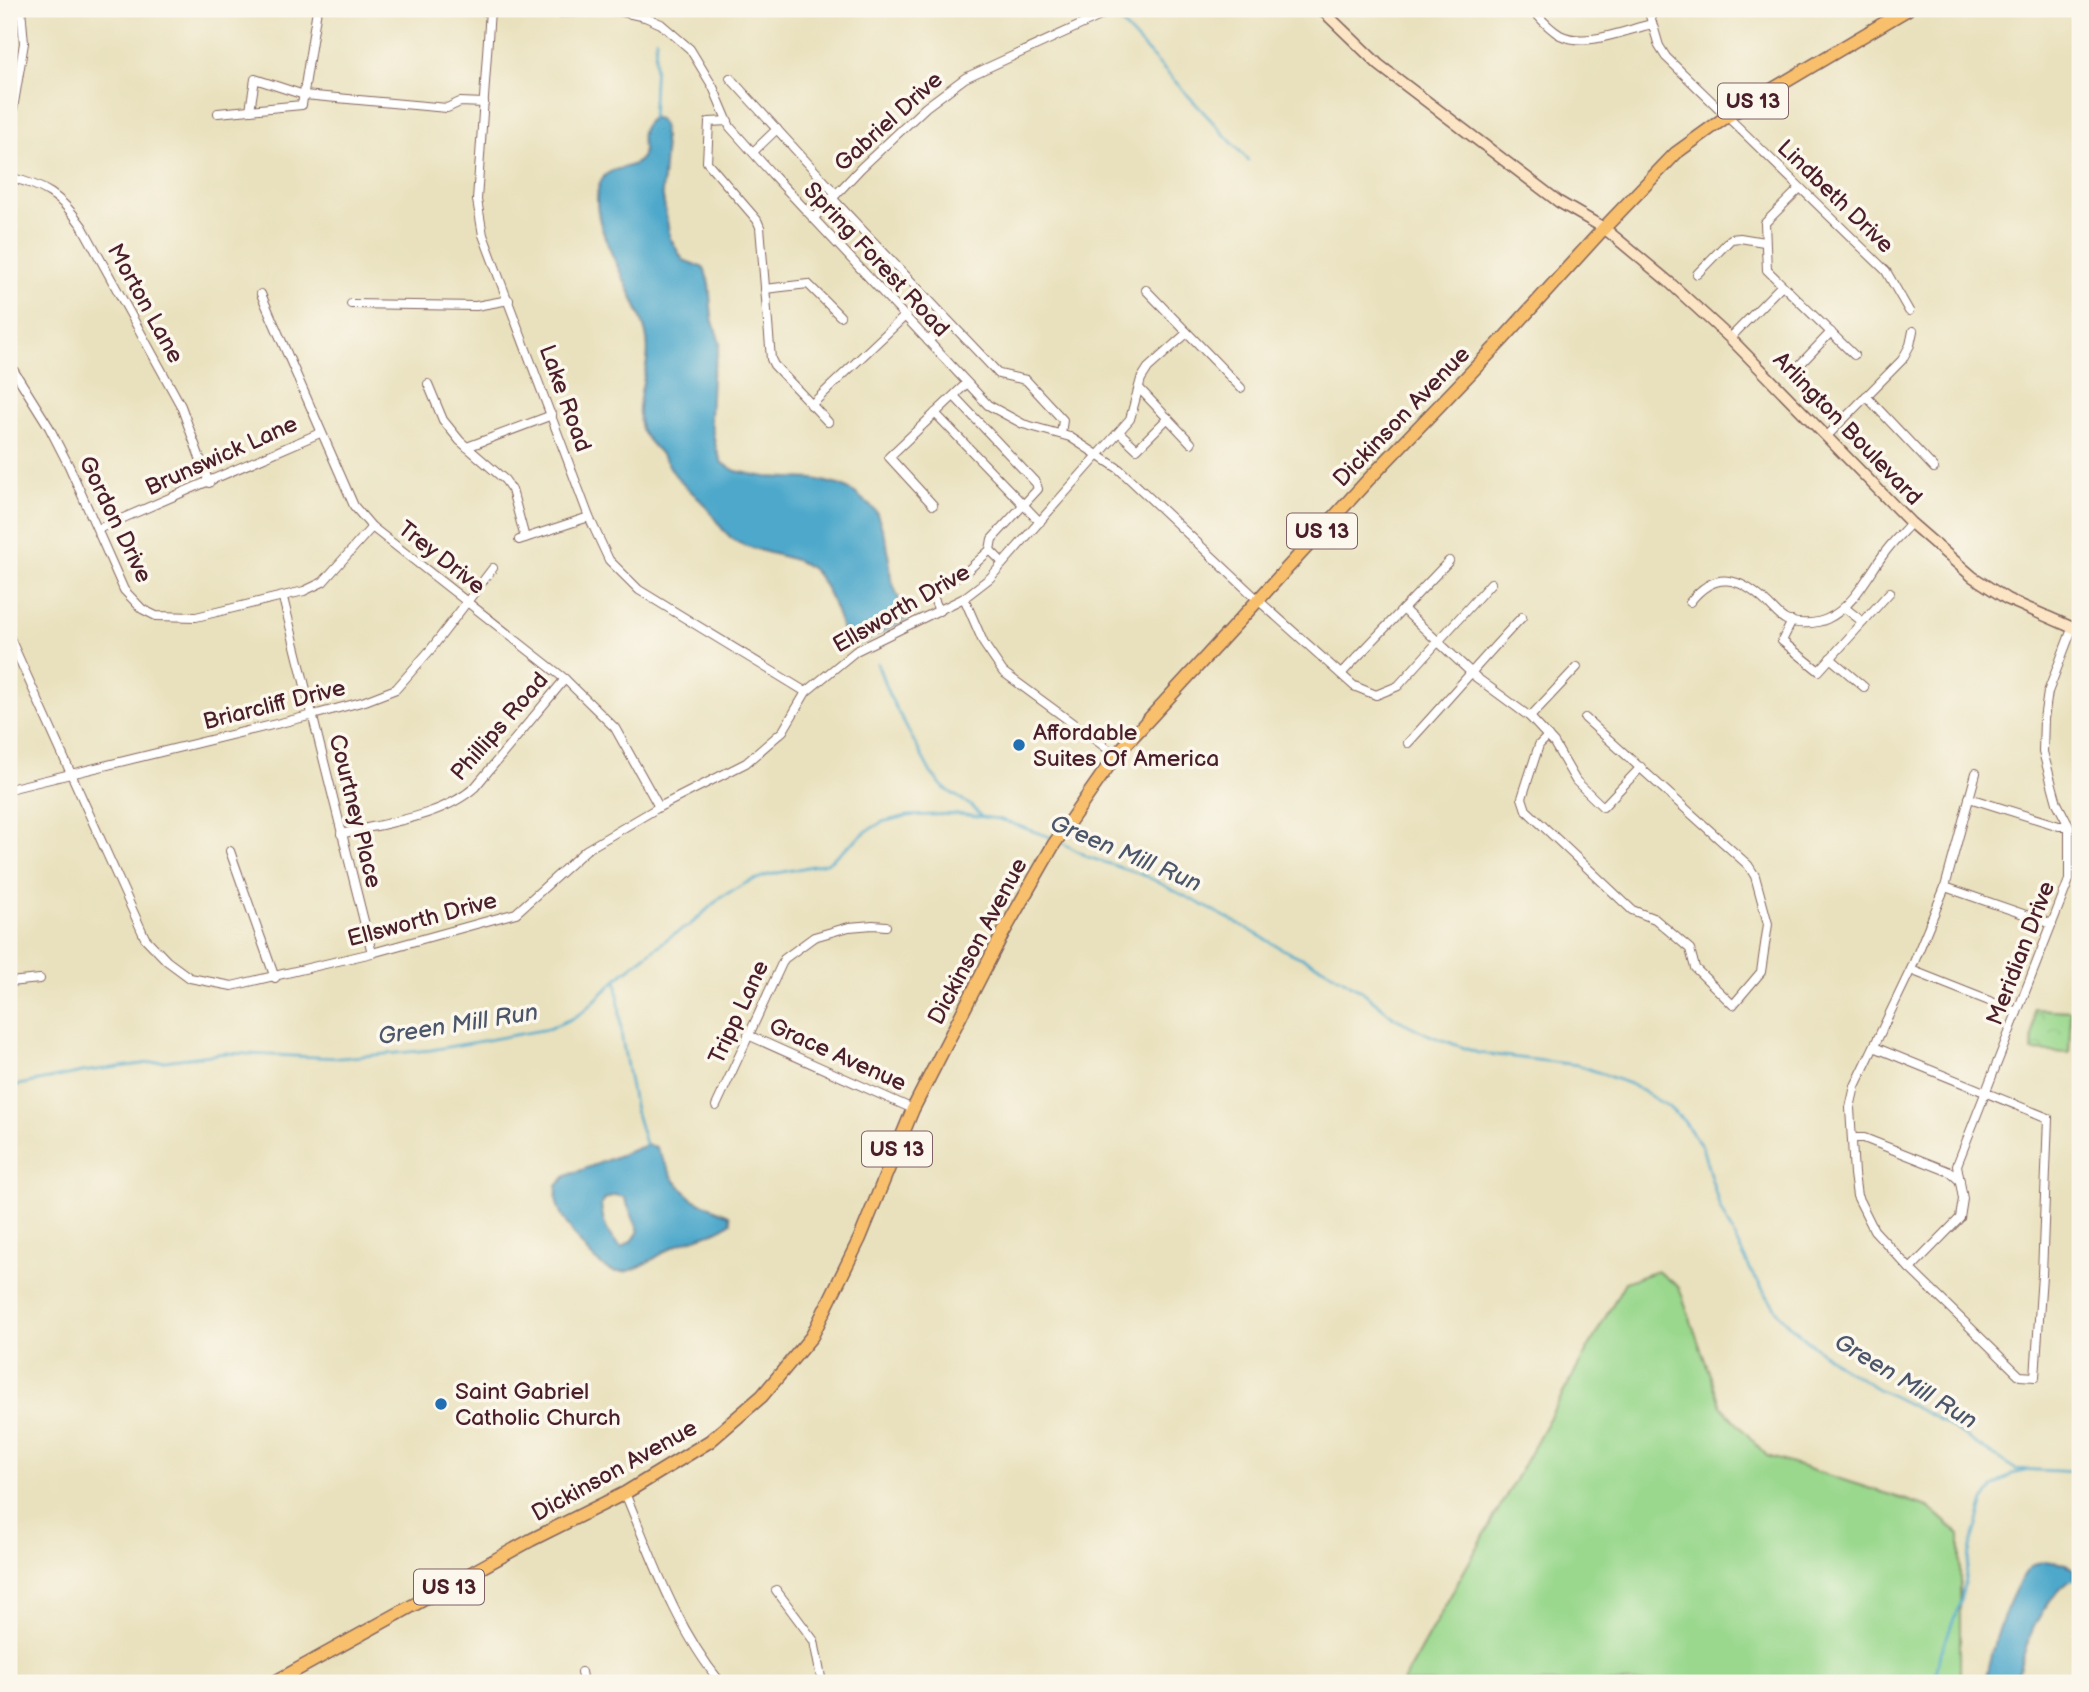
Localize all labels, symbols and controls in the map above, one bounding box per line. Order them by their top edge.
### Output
street label: Gabriel Drive [829,66,949,178]
road number: US 13 [1718,84,1788,119]
street label: Lindbeth Drive [1771,134,1899,259]
street label: Spring Forest Road [797,177,955,343]
street label: Morton Lane [101,239,189,368]
street label: Dickinson Avenue [1327,340,1476,493]
street label: Lake Road [533,341,597,456]
street label: Arlington Boulevard [1767,346,1928,511]
street label: Brunswick Lane [141,410,302,502]
street label: Gordon Drive [72,451,158,587]
road number: US 13 [1287,514,1357,548]
street label: Trey Drive [392,515,491,601]
street label: Ellsworth Drive [828,558,975,659]
street label: Phillips Road [445,667,555,787]
street label: Briarcliff Drive [200,674,348,736]
place label: Affordable Suites Of America [1033,719,1219,773]
street label: Courtney Place [322,731,388,891]
marker: Affordable Suites Of America [1011,737,1027,753]
water label: Green Mill Run [1046,809,1206,898]
street label: Dickinson Avenue [922,853,1034,1030]
street label: Meridian Drive [1981,877,2061,1029]
street label: Ellsworth Drive [344,887,500,953]
street label: Tripp Lane [703,956,775,1069]
water label: Green Mill Run [376,998,540,1051]
street label: Grace Avenue [765,1012,911,1098]
road number: US 13 [862,1132,932,1166]
water label: Green Mill Run [1829,1327,1982,1435]
place label: Saint Gabriel Catholic Church [455,1378,621,1432]
marker: Saint Gabriel Catholic Church [433,1396,449,1412]
street label: Dickinson Avenue [527,1414,702,1528]
road number: US 13 [414,1570,484,1604]

